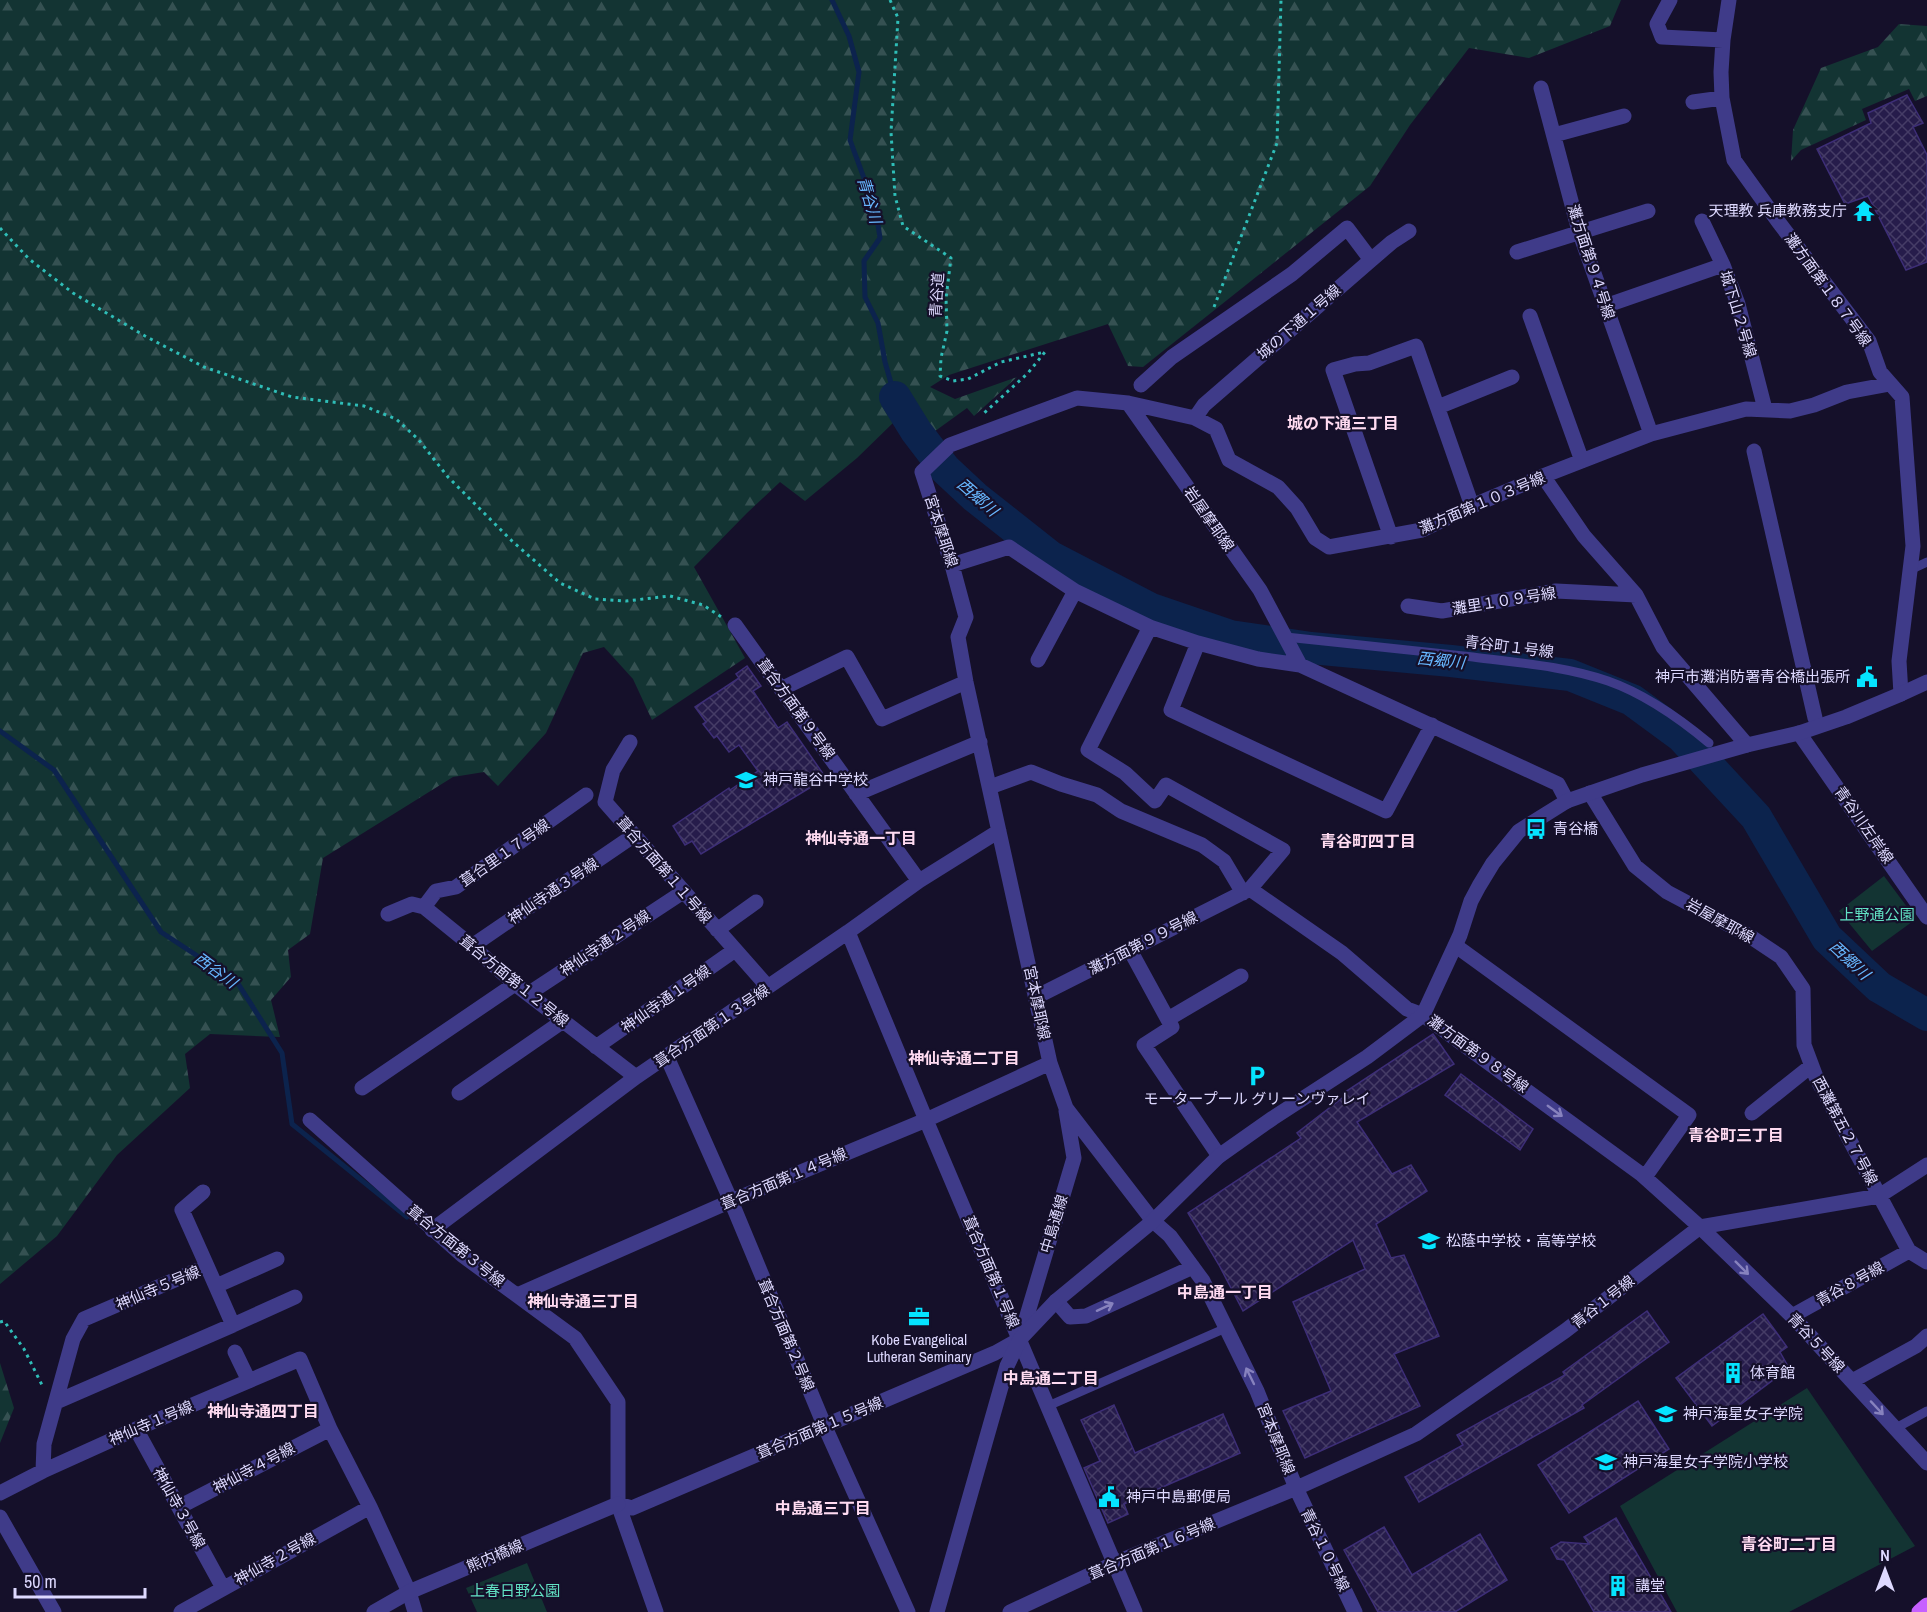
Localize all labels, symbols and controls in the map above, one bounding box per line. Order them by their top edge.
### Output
water label: 青谷川 [853,174,888,228]
temple icon: 天理教 兵庫教務支庁 [1852,199,1876,223]
place label: 天理教 兵庫教務支庁 [1709,200,1847,221]
street label: 灘方面第９４号線 [1563,202,1620,322]
street label: 灘方面第１８７号線 [1780,229,1877,350]
street label: 城下山２号線 [1715,268,1762,360]
street label: 青谷道 [924,272,949,318]
street label: 城の下通１号線 [1252,279,1345,364]
district label: 城の下通三丁目 [1287,412,1399,434]
street label: 灘方面第１０３号線 [1416,466,1548,539]
water label: 西郷川 [953,473,1005,522]
street label: 岩屋摩耶線 [1179,482,1240,555]
street label: 宮本摩耶線 [920,492,963,570]
street label: 灘里１０９号線 [1450,582,1557,619]
street label: 青谷町１号線 [1463,631,1555,662]
water label: 西郷川 [1416,647,1468,674]
street label: 葺合方面第９号線 [753,654,840,763]
public building icon: 神戸市灘消防署青谷橋出張所 [1855,665,1879,689]
place label: 神戸市灘消防署青谷橋出張所 [1655,666,1850,687]
school or university icon: 神戸龍谷中学校 [734,768,758,792]
place label: 神戸龍谷中学校 [763,769,868,790]
street label: 青谷川左岸線 [1830,782,1899,868]
street label: 葺合方面第１１号線 [612,812,717,928]
street label: 葺合里１７号線 [456,814,554,891]
bus stop icon: 青谷橋 [1524,817,1548,841]
place label: 青谷橋 [1553,818,1598,839]
district label: 神仙寺通一丁目 [805,827,917,849]
district label: 青谷町四丁目 [1320,830,1416,852]
street label: 神仙寺通３号線 [503,853,602,929]
street label: 岩屋摩耶線 [1682,893,1758,948]
park label: 上野通公園 [1839,904,1915,925]
street label: 神仙寺通２号線 [555,905,654,981]
street label: 灘方面第９９号線 [1085,906,1201,979]
street label: 葺合方面第１２号線 [455,930,573,1031]
water label: 西郷川 [1825,936,1877,986]
water label: 西谷川 [190,947,243,994]
street label: 神仙寺通１号線 [617,960,715,1037]
street label: 宮本摩耶線 [1019,964,1056,1042]
street label: 葺合方面第１３号線 [650,979,774,1072]
street label: 灘方面第９８号線 [1424,1010,1533,1097]
district label: 神仙寺通二丁目 [908,1047,1020,1069]
parking icon: モータープール グリーンヴァレイ [1245,1064,1269,1088]
street label: 西灘第五２７号線 [1808,1073,1883,1189]
place label: モータープール グリーンヴァレイ [1144,1088,1370,1109]
one-way arrow [1547,1105,1563,1117]
district label: 青谷町三丁目 [1688,1124,1784,1146]
street label: 葺合方面第１４号線 [718,1142,850,1215]
street label: 中島通線 [1035,1192,1072,1256]
street label: 葺合方面第３号線 [403,1200,510,1292]
street label: 葺合方面第１号線 [958,1212,1025,1331]
school or university icon: 松蔭中学校・高等学校 [1417,1229,1441,1253]
place label: 松蔭中学校・高等学校 [1446,1230,1596,1251]
street label: 青谷８号線 [1812,1256,1888,1311]
street label: 神仙寺５号線 [112,1260,203,1315]
one-way arrow [1735,1260,1750,1275]
street label: 青谷１号線 [1567,1270,1639,1333]
street label: 葺合方面第２号線 [753,1275,820,1394]
district label: 中島通一丁目 [1177,1281,1273,1303]
district label: 神仙寺通三丁目 [527,1290,639,1312]
one-way arrow [1096,1301,1114,1312]
office icon: Kobe Evangelical Lutheran Seminary [907,1305,931,1329]
street label: 青谷５号線 [1783,1308,1850,1377]
place label: Kobe Evangelical Lutheran Seminary [867,1329,972,1367]
building icon: 体育館 [1721,1361,1745,1385]
place label: 体育館 [1750,1362,1795,1383]
district label: 中島通二丁目 [1003,1367,1099,1389]
one-way arrow [1243,1367,1255,1385]
street label: 葺合方面第１５号線 [754,1391,886,1464]
street label: 神仙寺１号線 [105,1395,196,1450]
district label: 神仙寺通四丁目 [207,1400,319,1422]
street label: 宮本摩耶線 [1253,1400,1300,1478]
one-way arrow [1870,1400,1884,1415]
school or university icon: 神戸海星女子学院 [1654,1402,1678,1426]
place label: 神戸海星女子学院 [1683,1403,1803,1424]
street label: 神仙寺４号線 [209,1437,298,1498]
school or university icon: 神戸海星女子学院小学校 [1594,1450,1618,1474]
place label: 神戸海星女子学院小学校 [1623,1451,1788,1472]
street label: 神仙寺３号線 [148,1463,210,1552]
public building icon: 神戸中島郵便局 [1097,1485,1121,1509]
place label: 神戸中島郵便局 [1126,1486,1231,1507]
district label: 中島通三丁目 [775,1497,871,1519]
street label: 青谷１０号線 [1296,1505,1355,1595]
street label: 葺合方面第１６号線 [1086,1512,1218,1585]
street label: 神仙寺２号線 [230,1528,319,1590]
district label: 青谷町二丁目 [1741,1533,1837,1555]
street label: 熊内橋線 [463,1534,527,1577]
north arrow [1855,1540,1915,1600]
text: N [1880,1544,1890,1566]
scale bar [15,1561,146,1599]
text: 50 m [24,1569,57,1594]
building icon: 講堂 [1606,1574,1630,1598]
place label: 講堂 [1635,1575,1665,1596]
park label: 上春日野公園 [470,1580,560,1601]

